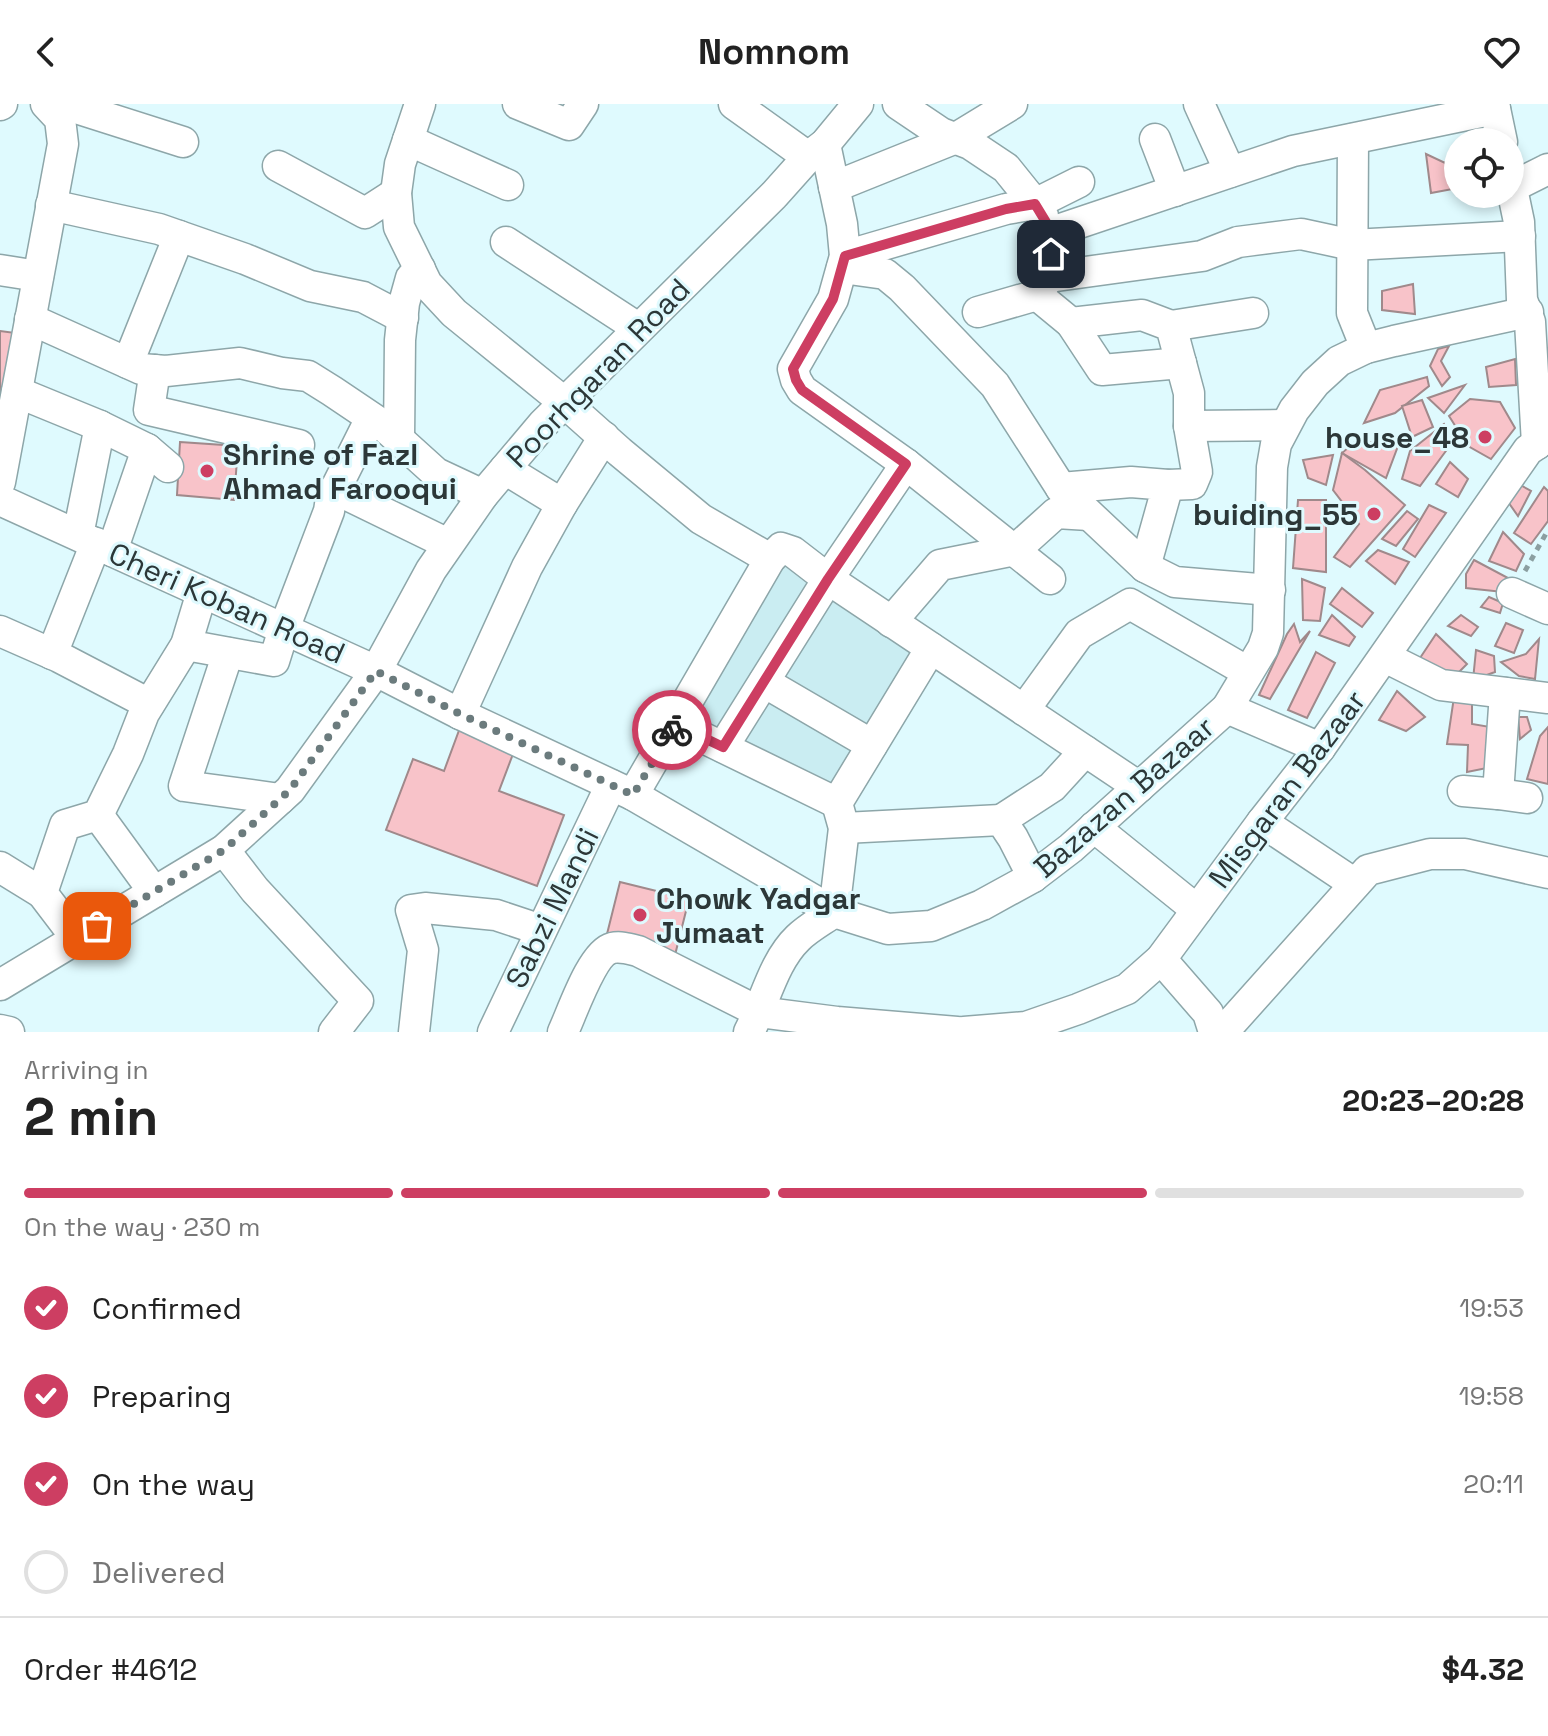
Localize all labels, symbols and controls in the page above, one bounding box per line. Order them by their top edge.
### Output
text: Nomnom [698,29,850,75]
icon: back [24,30,68,74]
icon: heart [1480,30,1524,74]
map controls [1444,128,1524,208]
button: locate [1444,128,1524,208]
pin [1017,220,1085,288]
icon: home [1029,232,1073,276]
street label: Poorhgaran Road [498,270,698,476]
place label: house_48 [1325,418,1469,457]
marker: house_48 [1476,428,1494,446]
place label: Shrine of Fazl Ahmad Farooqui [223,435,457,508]
marker: Shrine of Fazl Ahmad Farooqui [198,462,216,480]
place label: buiding_55 [1193,495,1358,534]
marker: buiding_55 [1365,505,1383,523]
street label: Cheri Koban Road [103,533,351,673]
street label: Misgaran Bazaar [1200,682,1374,896]
courier [632,690,712,770]
icon: bike [650,708,694,752]
street label: Bazazan Bazaar [1025,708,1223,886]
street label: Sabzi Mandi [496,822,608,994]
place label: Chowk Yadgar Jumaat [656,879,861,952]
pin [63,892,131,960]
icon: bag [75,904,119,948]
marker: Chowk Yadgar Jumaat [631,906,649,924]
text: Arriving in [24,1053,148,1087]
text: 20:23–20:28 [1342,1081,1524,1120]
text: 2 min [24,1084,158,1150]
text: On the way · 230 m [24,1210,260,1244]
icon: check [24,1286,68,1330]
text: Confirmed [92,1289,242,1328]
text: 19:53 [1459,1291,1524,1325]
icon: check [24,1374,68,1418]
text: Preparing [92,1377,231,1416]
text: 19:58 [1459,1379,1524,1413]
icon: check [24,1462,68,1506]
text: On the way [92,1465,255,1504]
text: 20:11 [1463,1467,1524,1501]
text: Delivered [92,1553,226,1592]
text: Order #4612 [24,1650,197,1689]
text: $4.32 [1442,1650,1524,1689]

